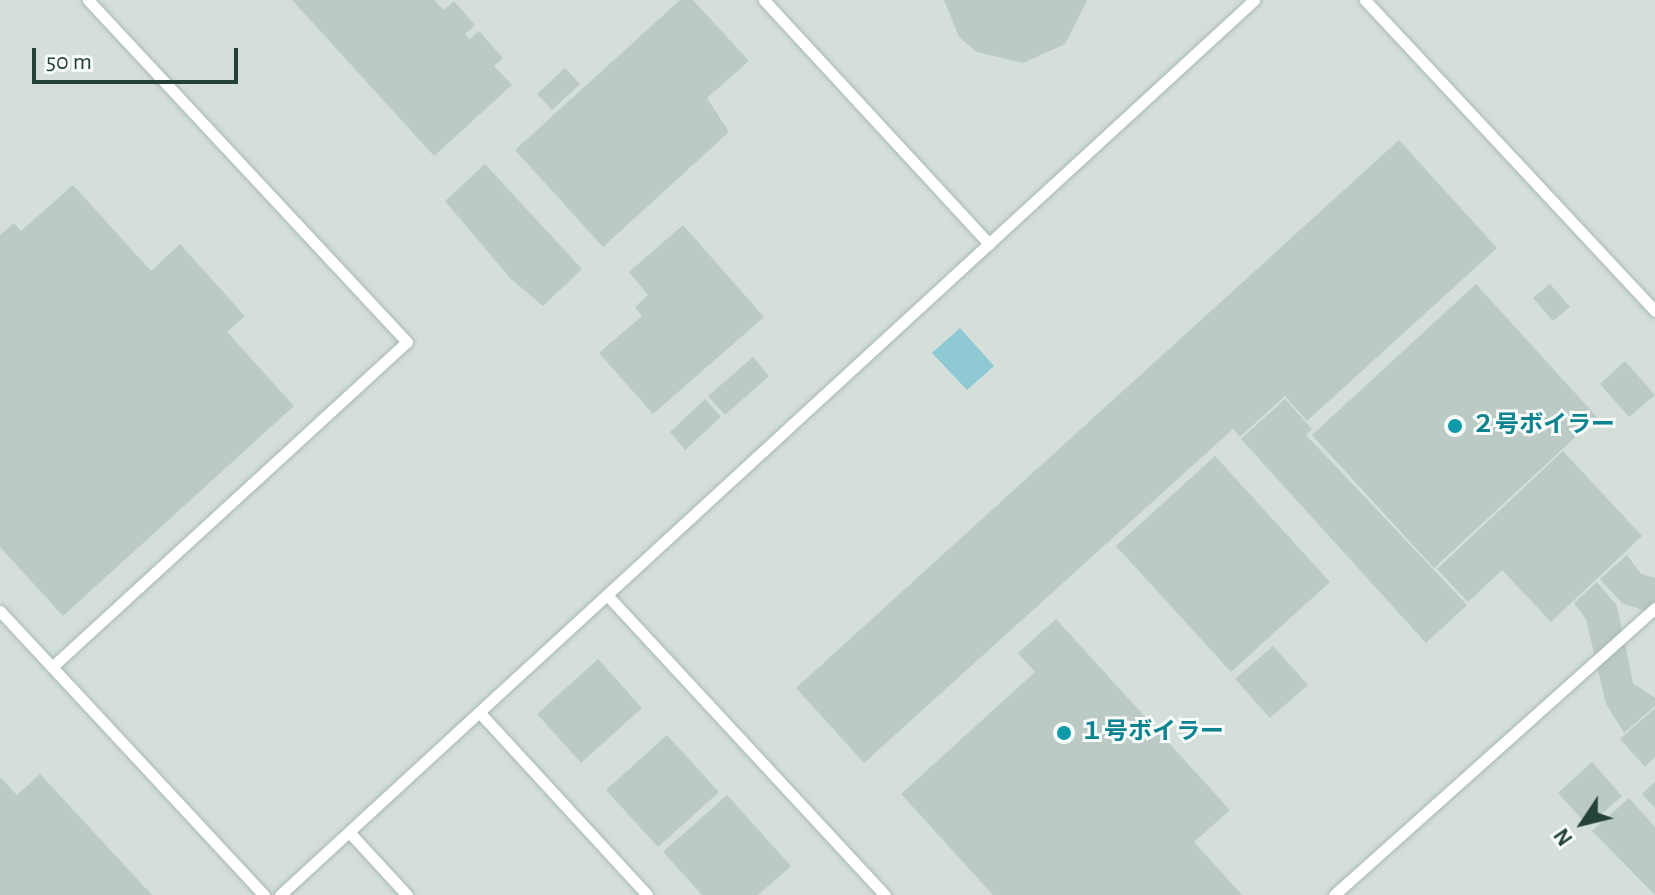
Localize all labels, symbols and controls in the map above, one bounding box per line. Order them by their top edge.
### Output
scale bar [36,32,242,82]
text: 50 m [46,50,92,74]
place label: ２号ボイラー [1471,412,1615,440]
marker: ２号ボイラー [1446,417,1464,435]
place label: １号ボイラー [1080,719,1224,747]
marker: １号ボイラー [1055,724,1073,742]
north arrow [1543,783,1623,863]
text: N [1550,824,1577,849]

